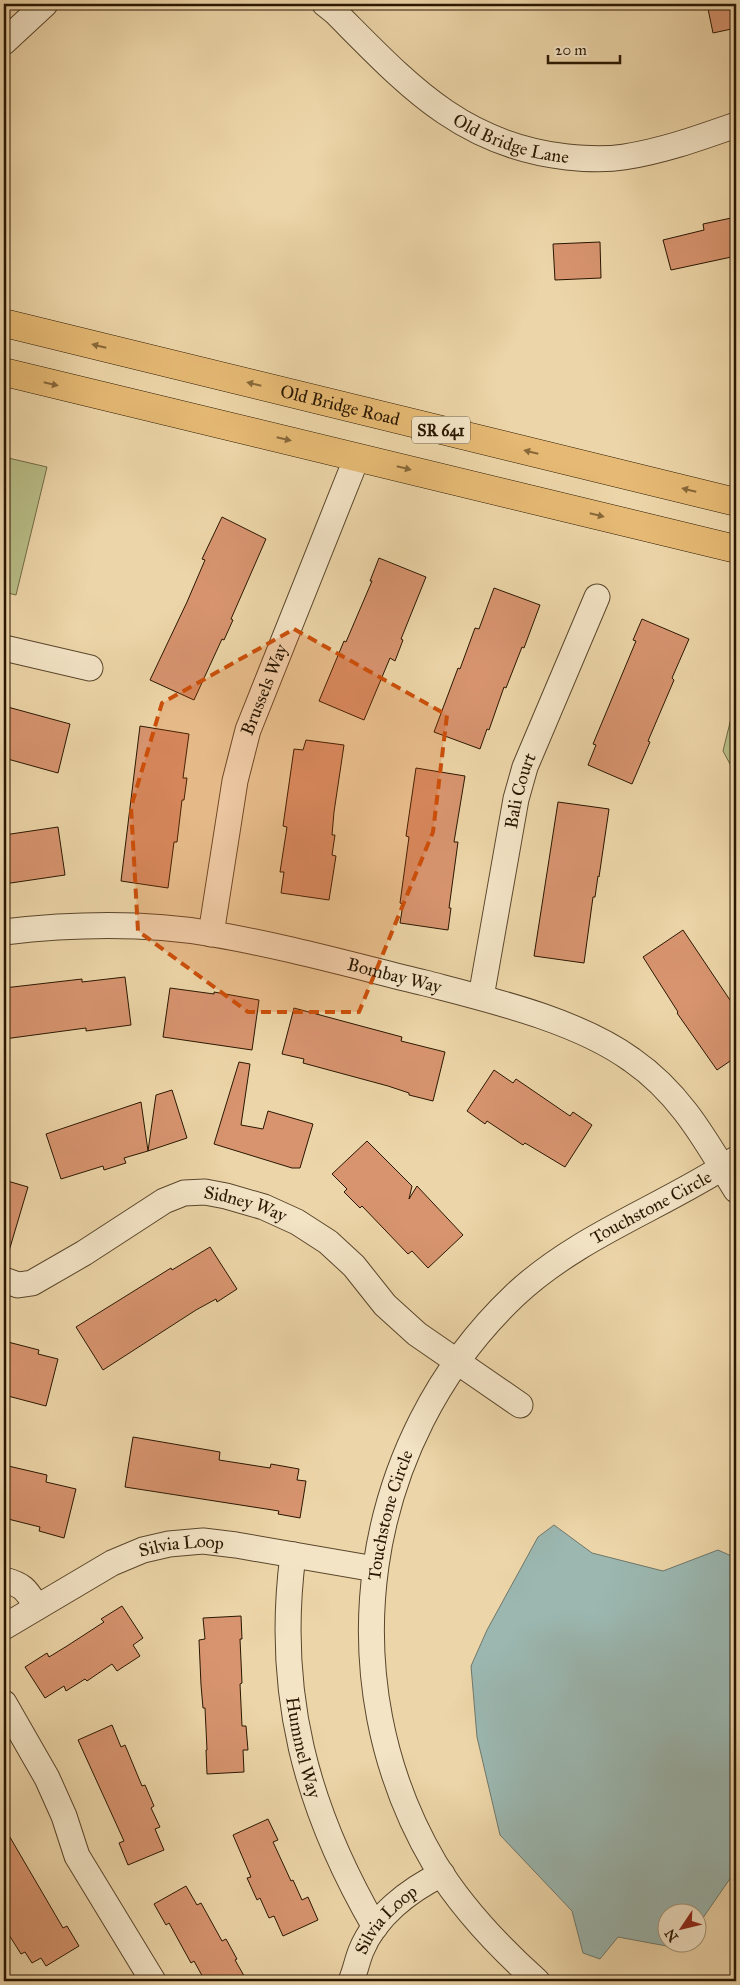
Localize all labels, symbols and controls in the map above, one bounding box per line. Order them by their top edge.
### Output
scale bar [548,32,620,64]
text: 20 m [555,41,587,59]
street label: Old Bridge Lane [449,109,570,168]
one-way arrow [92,342,107,350]
one-way arrow [44,380,59,388]
one-way arrow [247,380,262,388]
street label: Old Bridge Road [278,380,402,430]
road number: SR 641 [412,416,470,444]
one-way arrow [277,435,292,443]
one-way arrow [524,448,539,456]
one-way arrow [396,464,411,472]
one-way arrow [681,486,696,494]
one-way arrow [589,512,604,520]
street label: Brussels Way [236,640,292,738]
street label: Bali Court [500,749,541,830]
street label: Bombay Way [345,953,444,998]
street label: Touchstone Circle [587,1166,716,1249]
street label: Sidney Way [202,1181,291,1227]
street label: Touchstone Circle [363,1447,418,1582]
street label: Silvia Loop [137,1530,225,1562]
street label: Hummel Way [281,1695,326,1802]
street label: Silvia Loop [350,1880,422,1958]
north arrow [658,1902,708,1952]
text: N [661,1925,682,1945]

